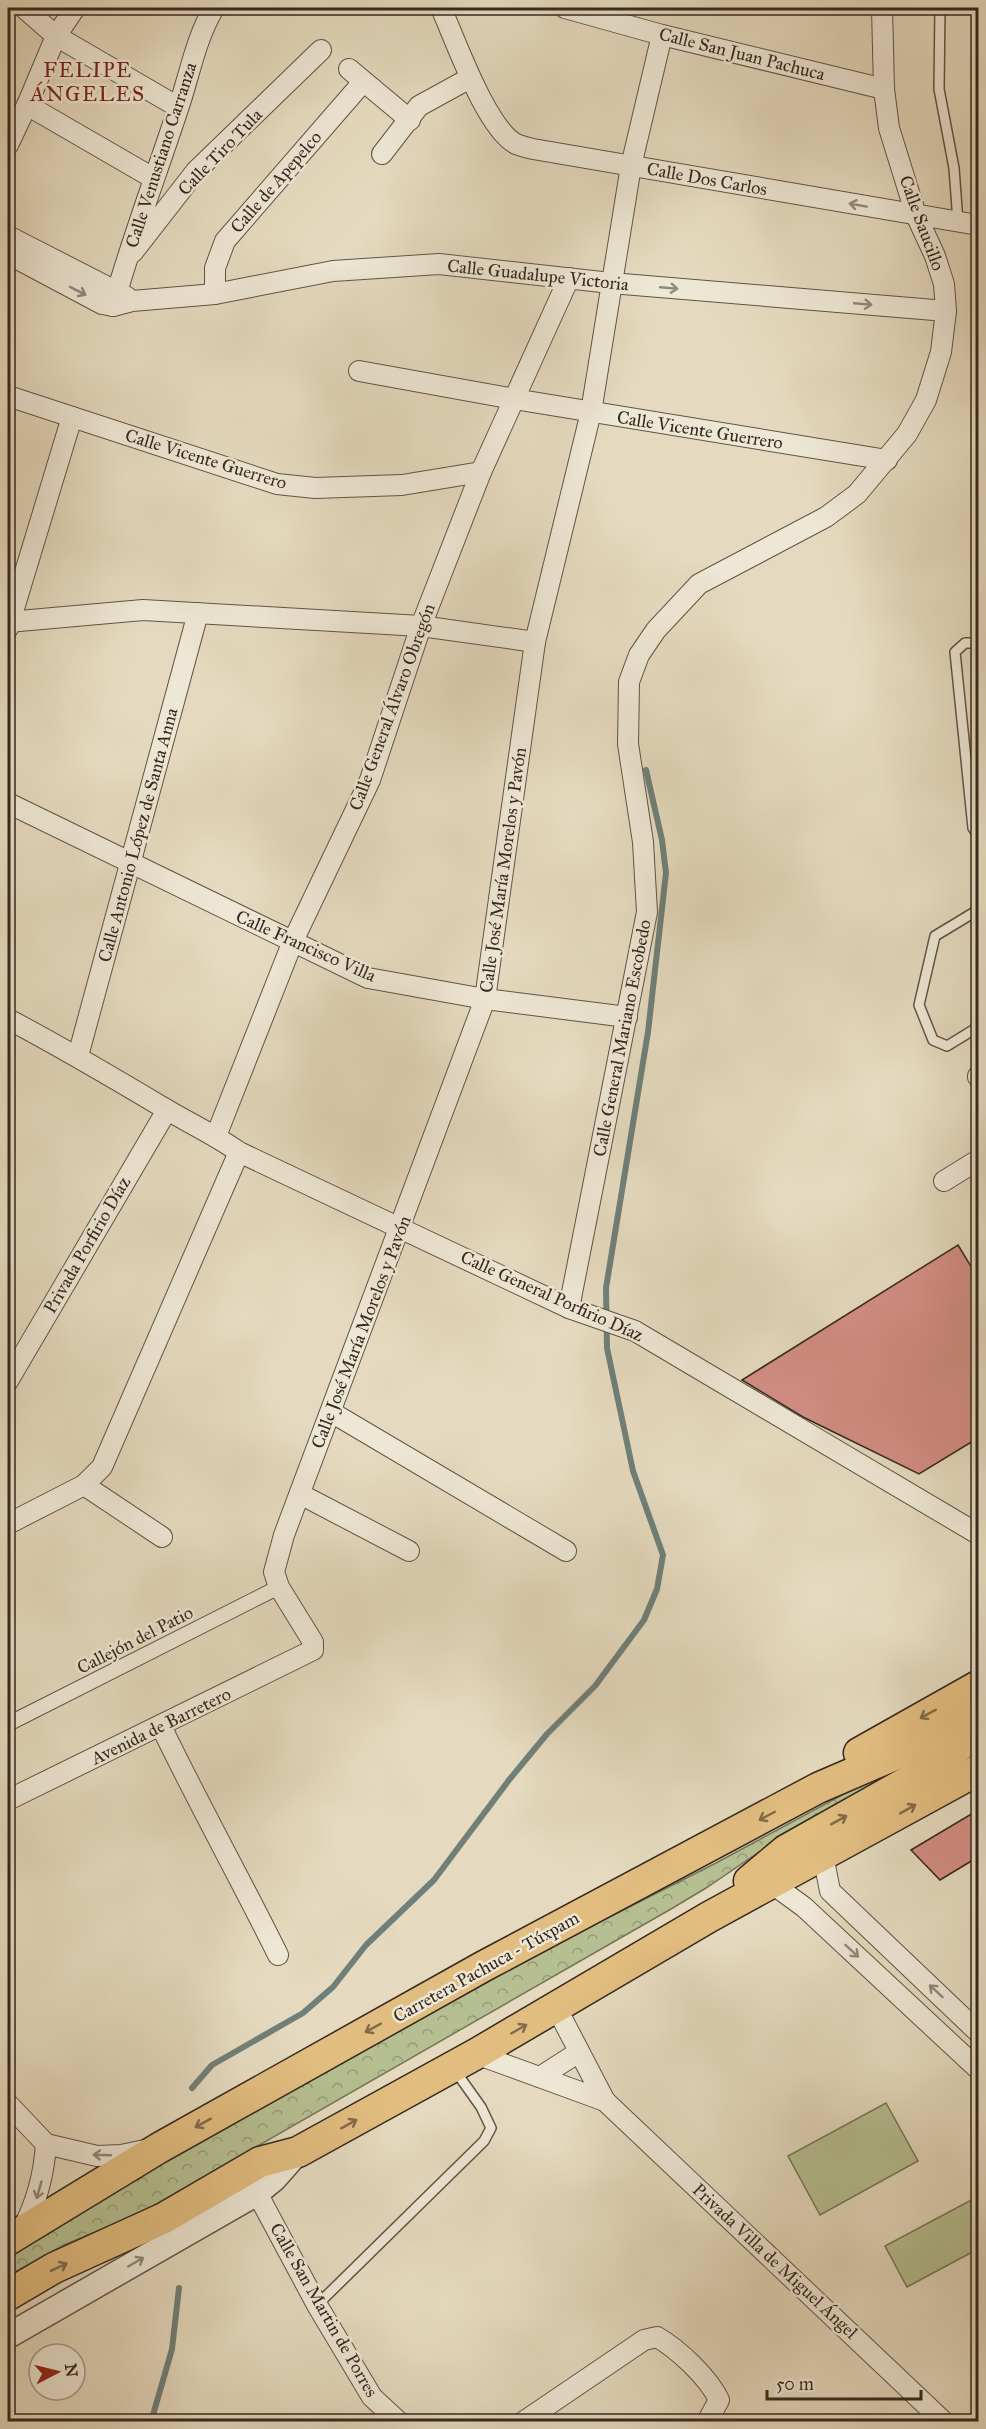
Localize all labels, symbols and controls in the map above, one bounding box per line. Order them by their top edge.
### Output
street label: Calle San Juan Pachuca [657,23,828,86]
district label: FELIPE ÁNGELES [29,57,146,107]
street label: Calle Venustiano Carranza [121,59,202,251]
street label: Calle Tiro Tula [173,104,267,200]
street label: Calle de Apepelco [226,126,326,238]
street label: Calle Dos Carlos [645,158,769,200]
street label: Calle Saucillo [895,172,949,274]
one-way arrow [849,200,868,211]
street label: Calle Guadalupe Victoria [446,255,630,296]
one-way arrow [659,283,678,294]
one-way arrow [69,285,86,297]
one-way arrow [853,299,873,310]
street label: Calle Vicente Guerrero [615,406,785,454]
street label: Calle Vicente Guerrero [123,424,289,494]
street label: Calle General Álvaro Obregón [342,600,441,814]
street label: Calle Antonio López de Santa Anna [93,705,183,965]
street label: Calle José María Morelos y Pavón [475,746,532,994]
street label: Calle Francisco Villa [233,905,380,987]
street label: Calle General Mariano Escobedo [588,918,656,1158]
street label: Privada Porfirio Díaz [39,1173,135,1317]
street label: Calle José María Morelos y Pavón [306,1212,417,1452]
street label: Calle General Porfirio Díaz [457,1246,647,1346]
street label: Callejón del Patio [73,1601,197,1679]
street label: Avenida de Barretero [87,1683,235,1770]
one-way arrow [919,1709,937,1720]
one-way arrow [898,1803,916,1814]
one-way arrow [758,1811,776,1822]
one-way arrow [830,1814,847,1826]
street label: Carretera Pachuca - Túxpam [389,1907,583,2027]
one-way arrow [845,1944,860,1959]
one-way arrow [929,1985,944,1999]
one-way arrow [365,2022,382,2034]
one-way arrow [510,2022,527,2034]
one-way arrow [195,2117,212,2129]
one-way arrow [340,2118,357,2130]
one-way arrow [93,2150,113,2161]
street label: Privada Villa de Miguel Ángel [687,2177,864,2344]
one-way arrow [33,2180,44,2199]
street label: Calle San Martin de Porres [265,2219,383,2401]
one-way arrow [127,2256,144,2268]
one-way arrow [49,2260,67,2272]
north arrow [27,2342,87,2402]
text: N [61,2362,82,2379]
scale bar [767,2363,922,2401]
text: 50 m [776,2373,814,2395]

